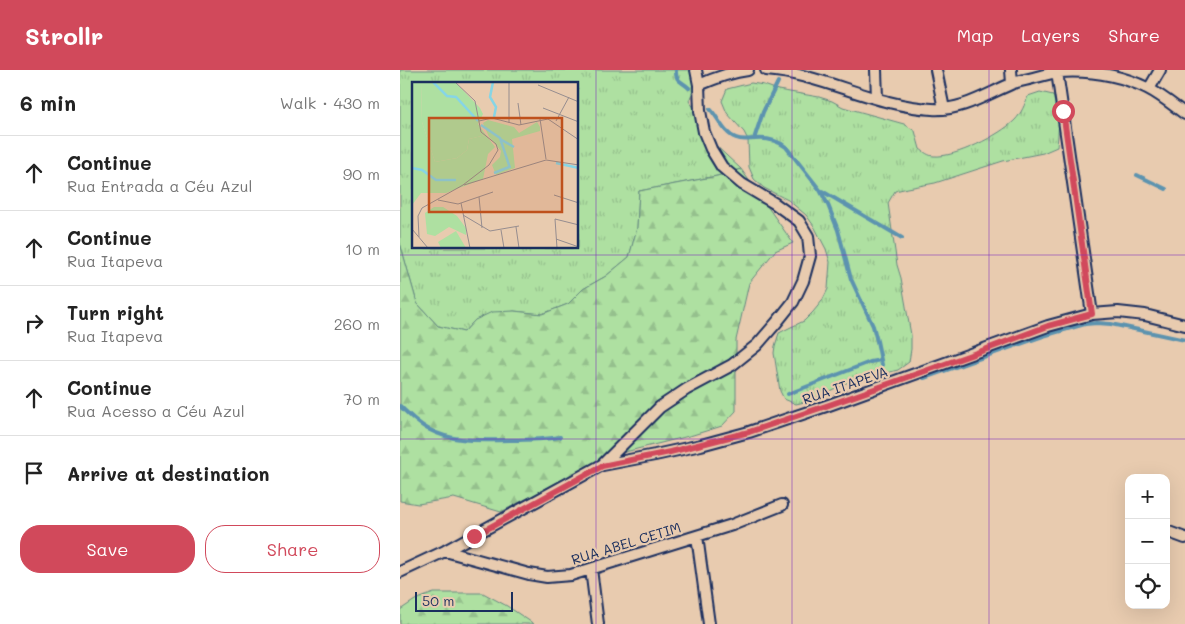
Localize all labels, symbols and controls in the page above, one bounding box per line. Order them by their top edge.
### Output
text: Strollr [25,20,103,51]
text: Map [957,23,993,47]
text: Layers [1021,23,1080,47]
text: Share [1108,23,1160,47]
inset map [412,82,579,249]
text: 6 min [20,89,76,116]
text: Walk · 430 m [280,92,380,113]
route start [1052,100,1075,123]
text: Continue [67,150,152,175]
icon: ahead [20,159,48,187]
text: 90 m [343,163,380,184]
text: Rua Entrada a Céu Azul [67,175,252,196]
text: Continue [67,225,152,250]
icon: ahead [20,234,48,262]
text: 10 m [345,238,380,259]
text: Rua Itapeva [67,250,163,271]
text: Turn right [67,300,164,325]
icon: right [20,309,48,337]
text: 260 m [334,313,380,334]
text: Rua Itapeva [67,325,163,346]
street label: RUA ITAPEVA [800,361,890,409]
text: Continue [67,375,152,400]
icon: ahead [20,384,48,412]
text: 70 m [343,388,380,409]
text: Rua Acesso a Céu Azul [67,400,245,421]
icon: arrive [20,459,48,487]
text: Arrive at destination [67,461,270,486]
map controls [1125,474,1170,609]
button: + [1125,474,1170,519]
street label: RUA ABEL CETIM [569,517,683,569]
button: − [1125,519,1170,564]
button: Save [20,525,195,573]
button: Share [205,525,380,573]
route end [463,525,486,548]
button: locate [1125,564,1170,609]
scale bar [415,589,512,612]
text: 50 m [422,591,454,610]

